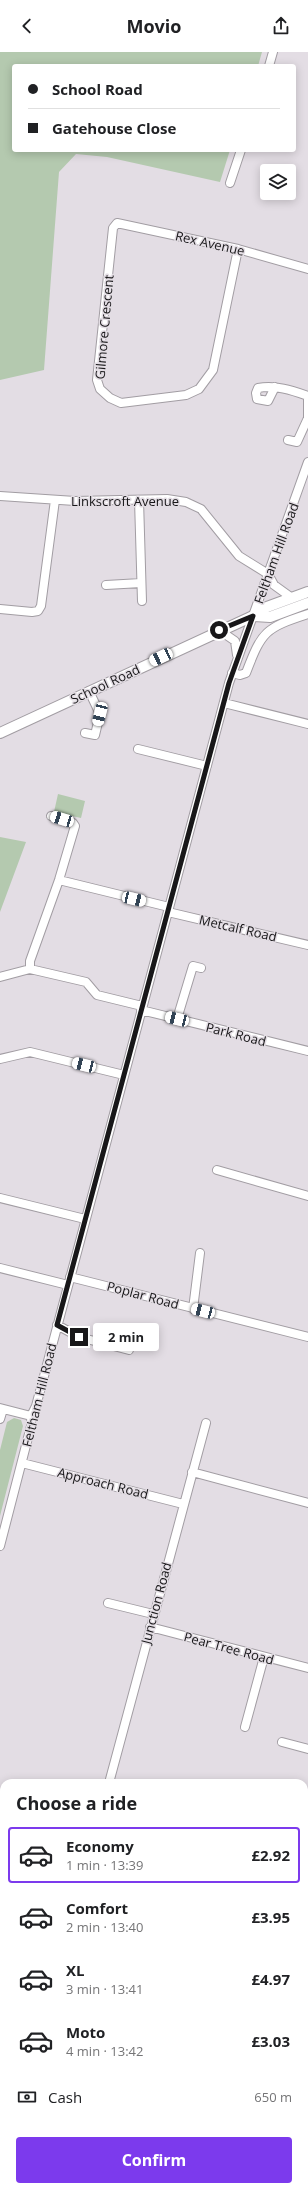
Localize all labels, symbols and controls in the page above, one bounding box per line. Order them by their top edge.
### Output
text: Movio [127,14,182,38]
icon: back [16,15,38,37]
icon: share [270,15,292,37]
text: School Road [52,79,143,99]
text: Gatehouse Close [52,118,176,138]
map controls [260,164,296,200]
button: layers [260,164,296,200]
street label: Rex Avenue [173,226,247,260]
street label: Gilmore Crescent [90,274,118,380]
street label: Linkscroft Avenue [71,492,179,510]
street label: Feltham Hill Road [249,500,303,606]
route start [210,621,228,639]
car [148,646,174,668]
street label: School Road [67,660,143,708]
car [91,701,109,727]
car [49,810,75,828]
car [121,890,147,908]
street label: Metcalf Road [197,910,279,946]
car [164,1010,190,1028]
street label: Park Road [204,1018,268,1050]
car [71,1056,97,1074]
street label: Poplar Road [105,1277,181,1313]
car [190,1302,216,1320]
callout: 2 min [93,1323,159,1351]
route end [70,1328,88,1346]
text: 2 min [108,1328,144,1346]
street label: Feltham Hill Road [17,1341,61,1449]
street label: Approach Road [56,1463,150,1503]
street label: Junction Road [136,1560,176,1648]
street label: Pear Tree Road [182,1627,276,1669]
text: Choose a ride [16,1791,137,1815]
text: Economy [66,1836,134,1856]
icon: car [18,1837,54,1873]
text: £2.92 [251,1845,290,1865]
text: 1 min · 13:39 [66,1856,143,1874]
text: Comfort [66,1898,128,1918]
icon: car [18,1899,54,1935]
text: £3.95 [251,1907,290,1927]
text: 2 min · 13:40 [66,1918,143,1936]
text: XL [66,1960,84,1980]
icon: car [18,1961,54,1997]
text: £4.97 [251,1969,290,1989]
text: 3 min · 13:41 [66,1980,143,1998]
text: Moto [66,2022,105,2042]
icon: car [18,2023,54,2059]
text: £3.03 [251,2031,290,2051]
text: 4 min · 13:42 [66,2042,143,2060]
icon: cash [16,2086,38,2108]
text: Cash [48,2087,82,2107]
text: 650 m [254,2088,292,2106]
button: Confirm [16,2137,292,2183]

